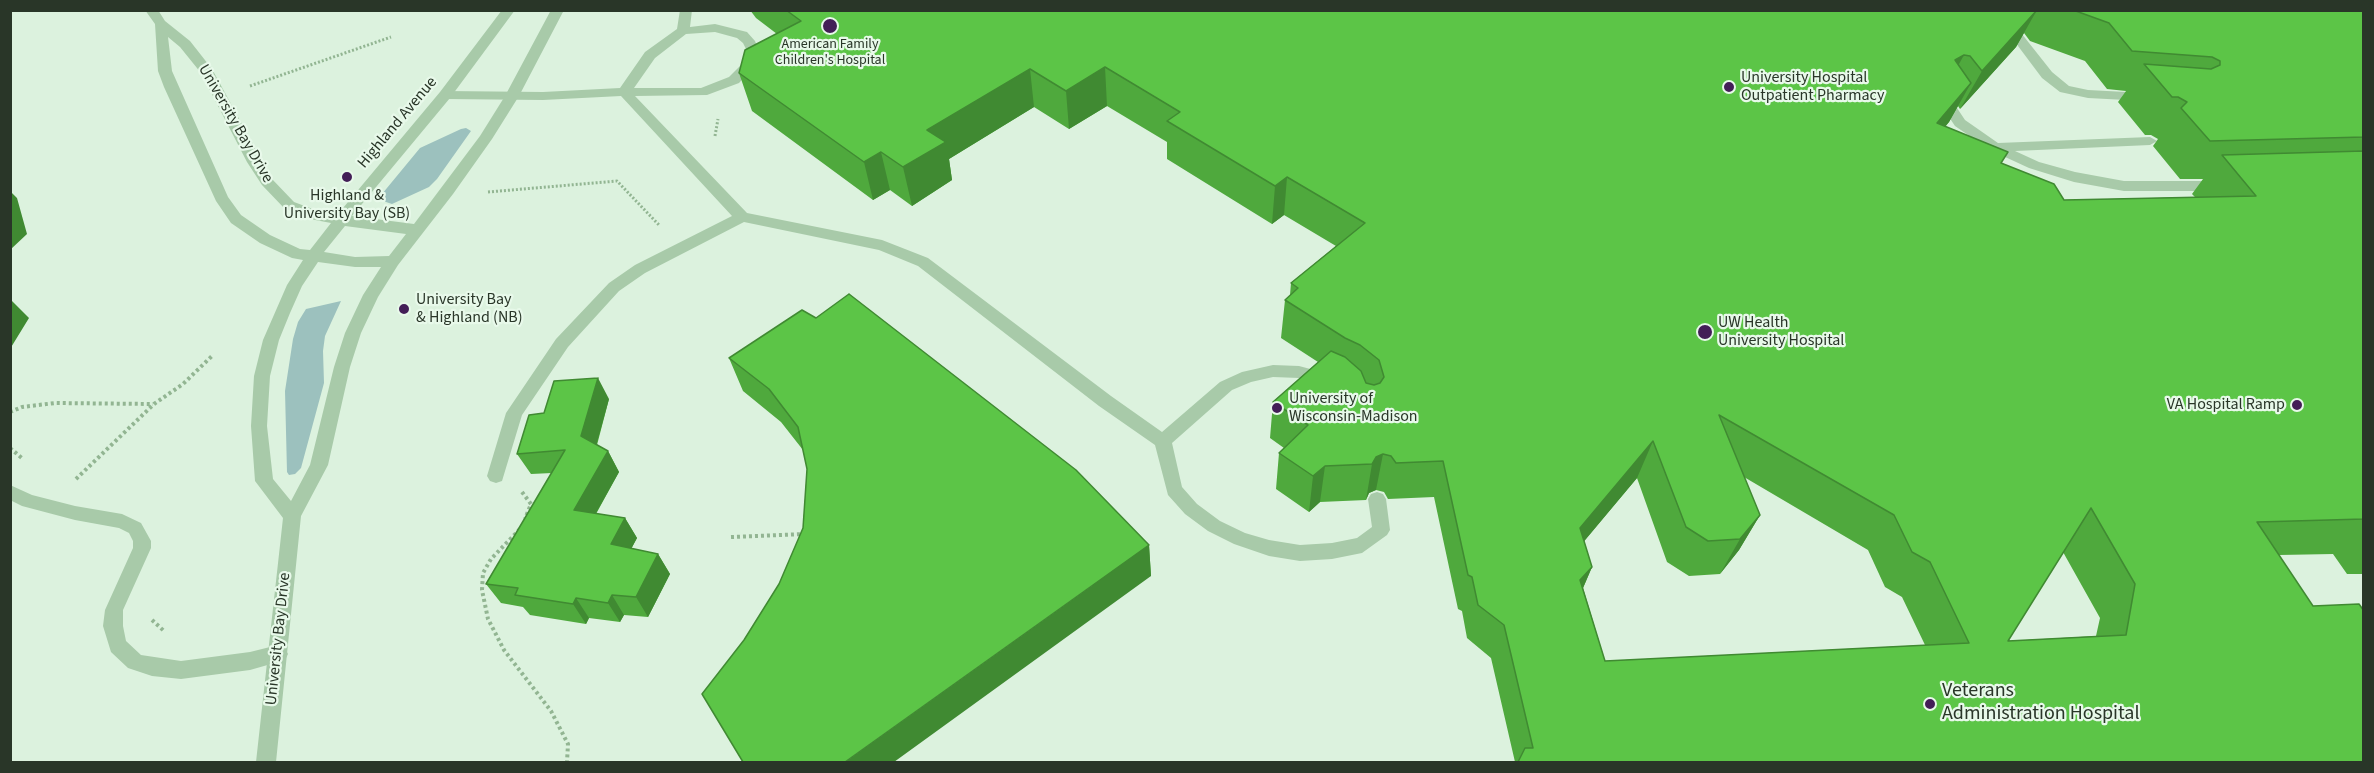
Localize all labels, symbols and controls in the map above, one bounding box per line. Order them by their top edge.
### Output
marker: American Family Children's Hospital [821,17,839,35]
place label: American Family Children's Hospital [775,37,885,70]
street label: University Bay Drive [193,61,277,187]
place label: University Hospital Outpatient Pharmacy [1741,68,1884,106]
street label: Highland Avenue [354,73,442,173]
marker: University Hospital Outpatient Pharmacy [1722,80,1736,94]
marker: Highland & University Bay (SB) [340,170,354,184]
place label: Highland & University Bay (SB) [284,186,410,224]
place label: University Bay & Highland (NB) [416,290,523,328]
marker: University Bay & Highland (NB) [397,302,411,316]
place label: UW Health University Hospital [1718,313,1844,351]
marker: UW Health University Hospital [1696,323,1714,341]
place label: University of Wisconsin-Madison [1289,389,1418,427]
place label: VA Hospital Ramp [2167,395,2285,415]
marker: VA Hospital Ramp [2290,398,2304,412]
marker: University of Wisconsin-Madison [1270,401,1284,415]
street label: University Bay Drive [262,572,296,706]
place label: Veterans Administration Hospital [1942,680,2140,727]
marker: Veterans Administration Hospital [1923,697,1937,711]

